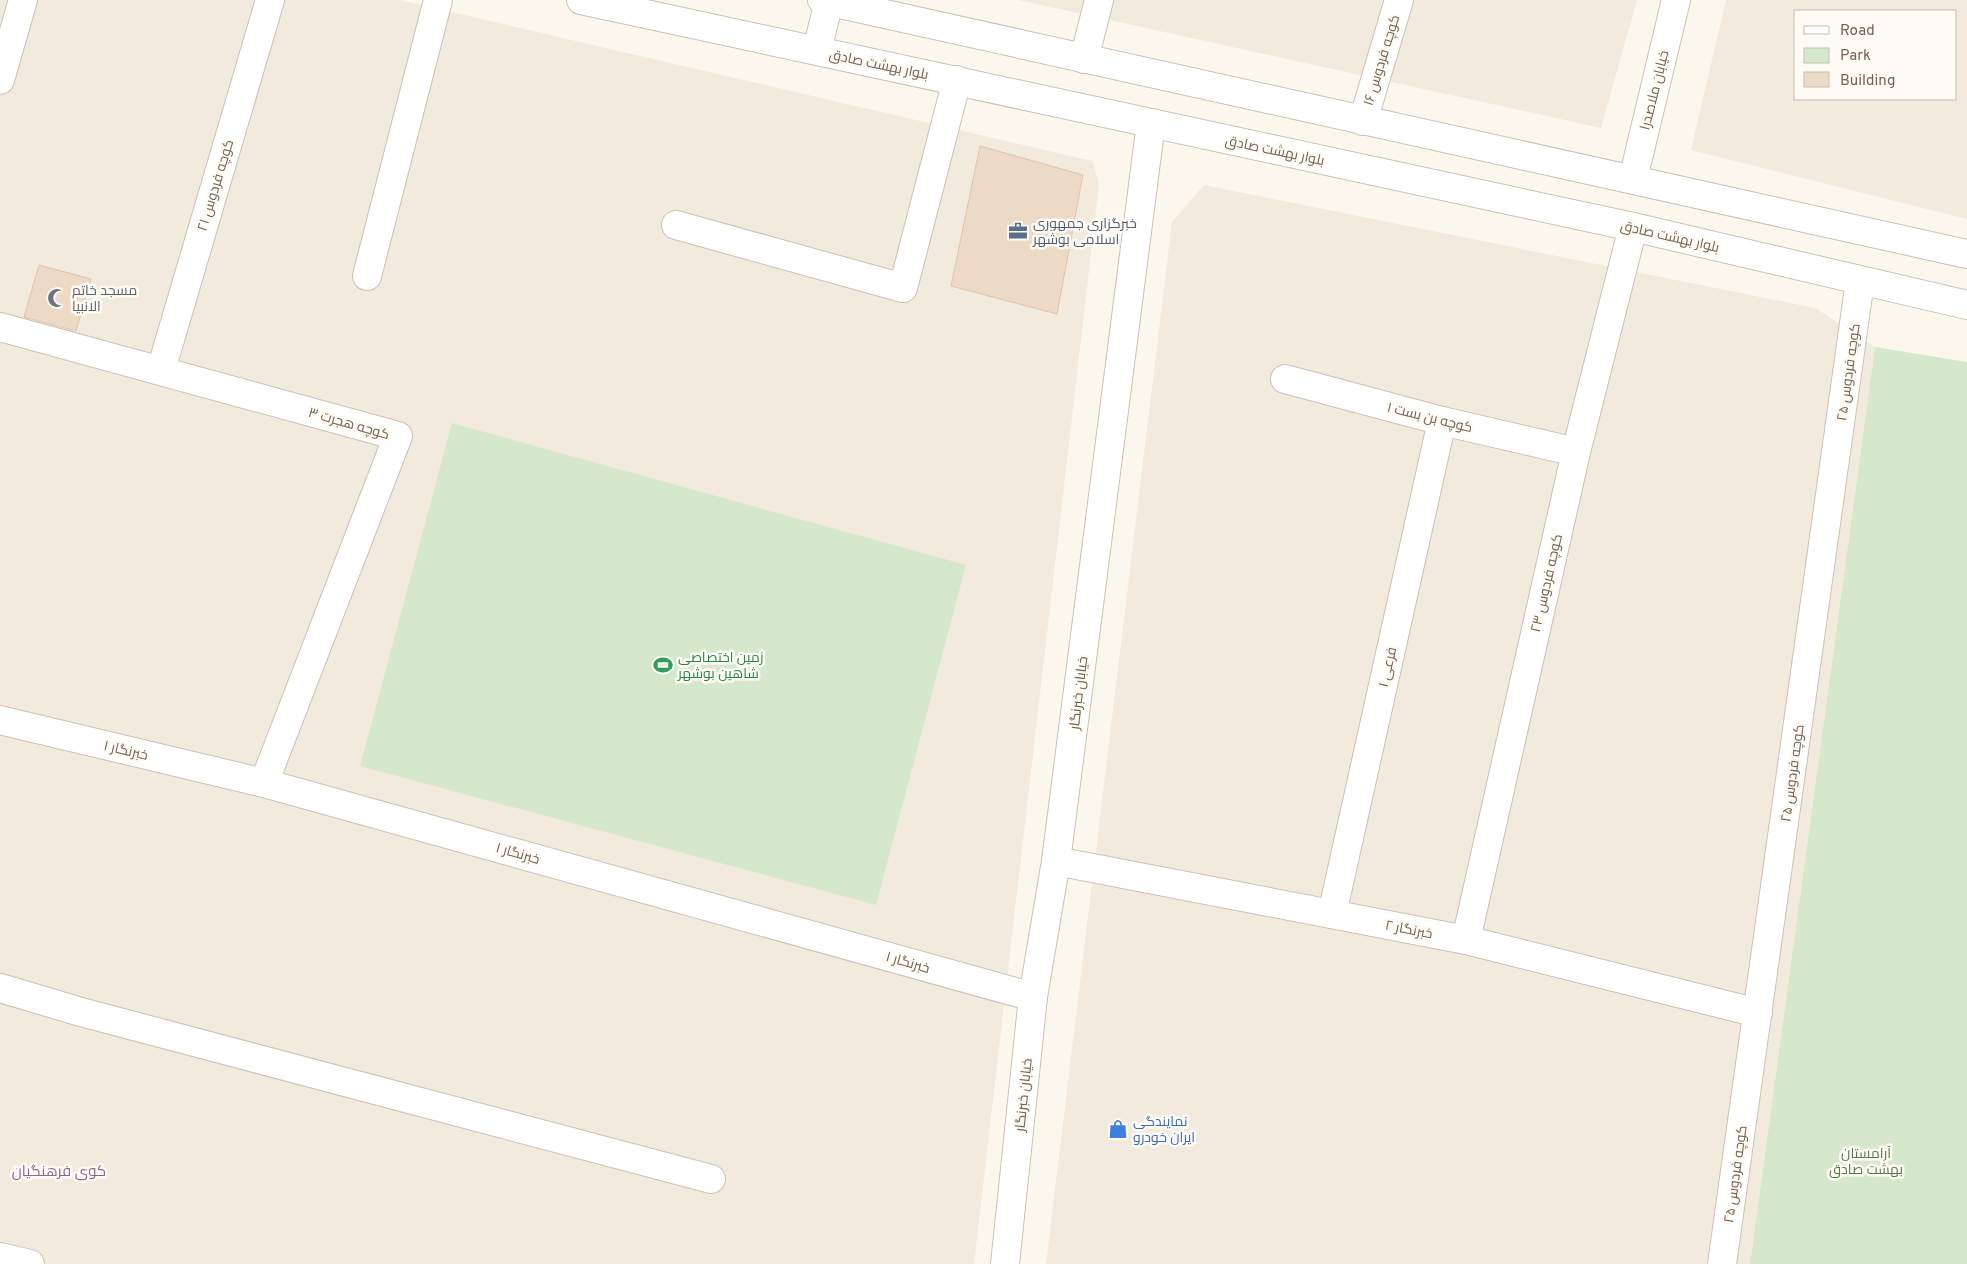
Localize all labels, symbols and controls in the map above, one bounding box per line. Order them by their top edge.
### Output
legend [1794,10,1957,100]
street label: کوچه فردوس ۱۶ [1361,13,1404,108]
text: Road [1840,22,1875,41]
street label: بلوار بهشت صادق [827,47,930,84]
text: Park [1840,47,1871,66]
street label: خیابان ملاصدرا [1637,49,1674,132]
text: Building [1840,72,1895,91]
street label: بلوار بهشت صادق [1223,133,1326,170]
street label: کوچه فردوس ۲۱ [194,138,238,233]
place label: خبرگزاری جمهوری اسلامی بوشهر [1032,216,1137,249]
street label: بلوار بهشت صادق [1619,218,1721,257]
office icon: خبرگزاری جمهوری اسلامی بوشهر [1007,220,1029,242]
place label: مسجد خاتم الانبیا [72,283,137,316]
mosque icon: مسجد خاتم الانبیا [46,287,68,309]
street label: کوچه فردوس ۲۵ [1834,322,1865,422]
street label: کوچه بن بست ۱ [1385,400,1474,437]
street label: کوچه هجرت ۳ [306,405,391,444]
street label: کوچه فردوس ۲۳ [1528,533,1567,634]
street label: فرعی ۱ [1376,645,1401,689]
place label: زمین اختصاصی شاهین بوشهر [677,650,763,683]
sports icon: زمین اختصاصی شاهین بوشهر [652,654,674,676]
street label: خیابان خبرنگار [1066,655,1092,732]
street label: کوچه فردوس ۲۵ [1778,723,1809,823]
street label: خبرنگار ۱ [102,738,150,765]
street label: خبرنگار ۱ [494,840,542,869]
street label: خبرنگار ۲ [1383,918,1434,943]
street label: خبرنگار ۱ [884,949,932,978]
street label: خیابان خبرنگار [1012,1057,1037,1134]
place label: نمایندگی ایران خودرو [1133,1114,1195,1147]
shop icon: نمایندگی ایران خودرو [1107,1118,1129,1140]
street label: کوچه فردوس ۲۵ [1721,1124,1752,1224]
park label: آرامستان بهشت صادق [1829,1146,1903,1179]
district label: کوی فرهنگیان [12,1163,106,1182]

